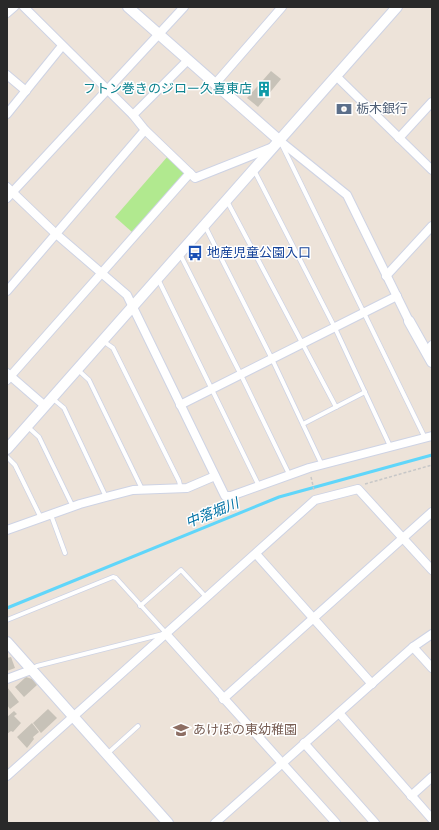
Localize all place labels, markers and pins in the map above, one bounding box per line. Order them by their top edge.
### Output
building icon: フトン巻きのジロー久喜東店 [255,80,273,98]
place label: フトン巻きのジロー久喜東店 [83,81,252,97]
bank icon: 栃木銀行 [335,100,353,118]
place label: 栃木銀行 [356,101,408,117]
bus stop icon: 地産児童公園入口 [186,244,204,262]
place label: 地産児童公園入口 [207,245,311,261]
school or university icon: あけぼの東幼稚園 [172,721,190,739]
place label: あけぼの東幼稚園 [193,722,297,738]

